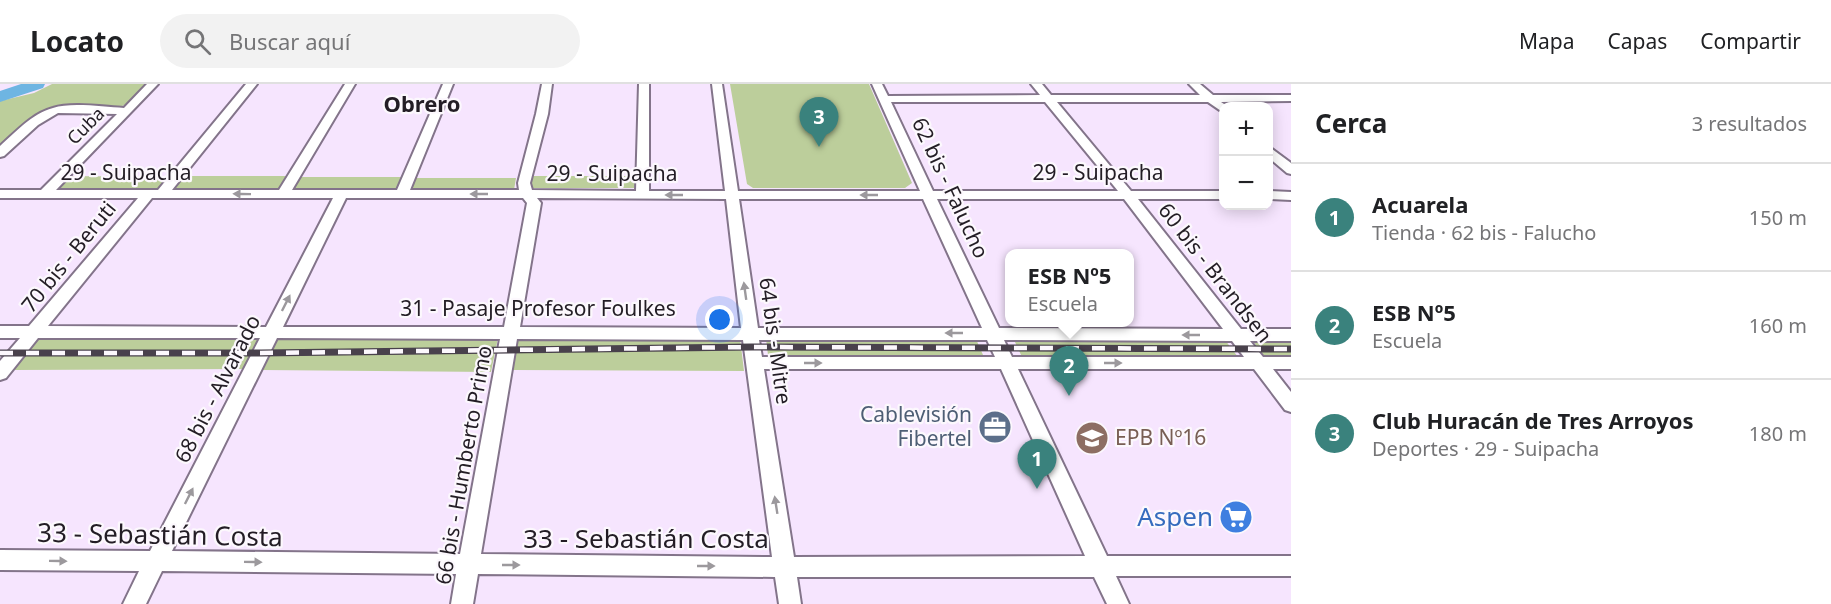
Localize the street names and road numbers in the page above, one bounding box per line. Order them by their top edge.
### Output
street label: Cuba [61,101,109,149]
street label: 62 bis - Falucho [906,113,996,263]
street label: 29 - Suipacha [60,158,192,186]
street label: 29 - Suipacha [1032,158,1164,186]
street label: 29 - Suipacha [546,159,678,187]
street label: 70 bis - Beruti [15,195,122,318]
street label: 60 bis - Brandsen [1152,197,1279,348]
street label: 64 bis - Mitre [753,276,799,406]
street label: 31 - Pasaje Profesor Foulkes [400,294,676,322]
street label: 68 bis - Alvarado [168,310,266,467]
street label: 66 bis - Humberto Primo [428,343,498,586]
street label: 33 - Sebastián Costa [37,514,283,554]
street label: 33 - Sebastián Costa [523,520,769,556]

